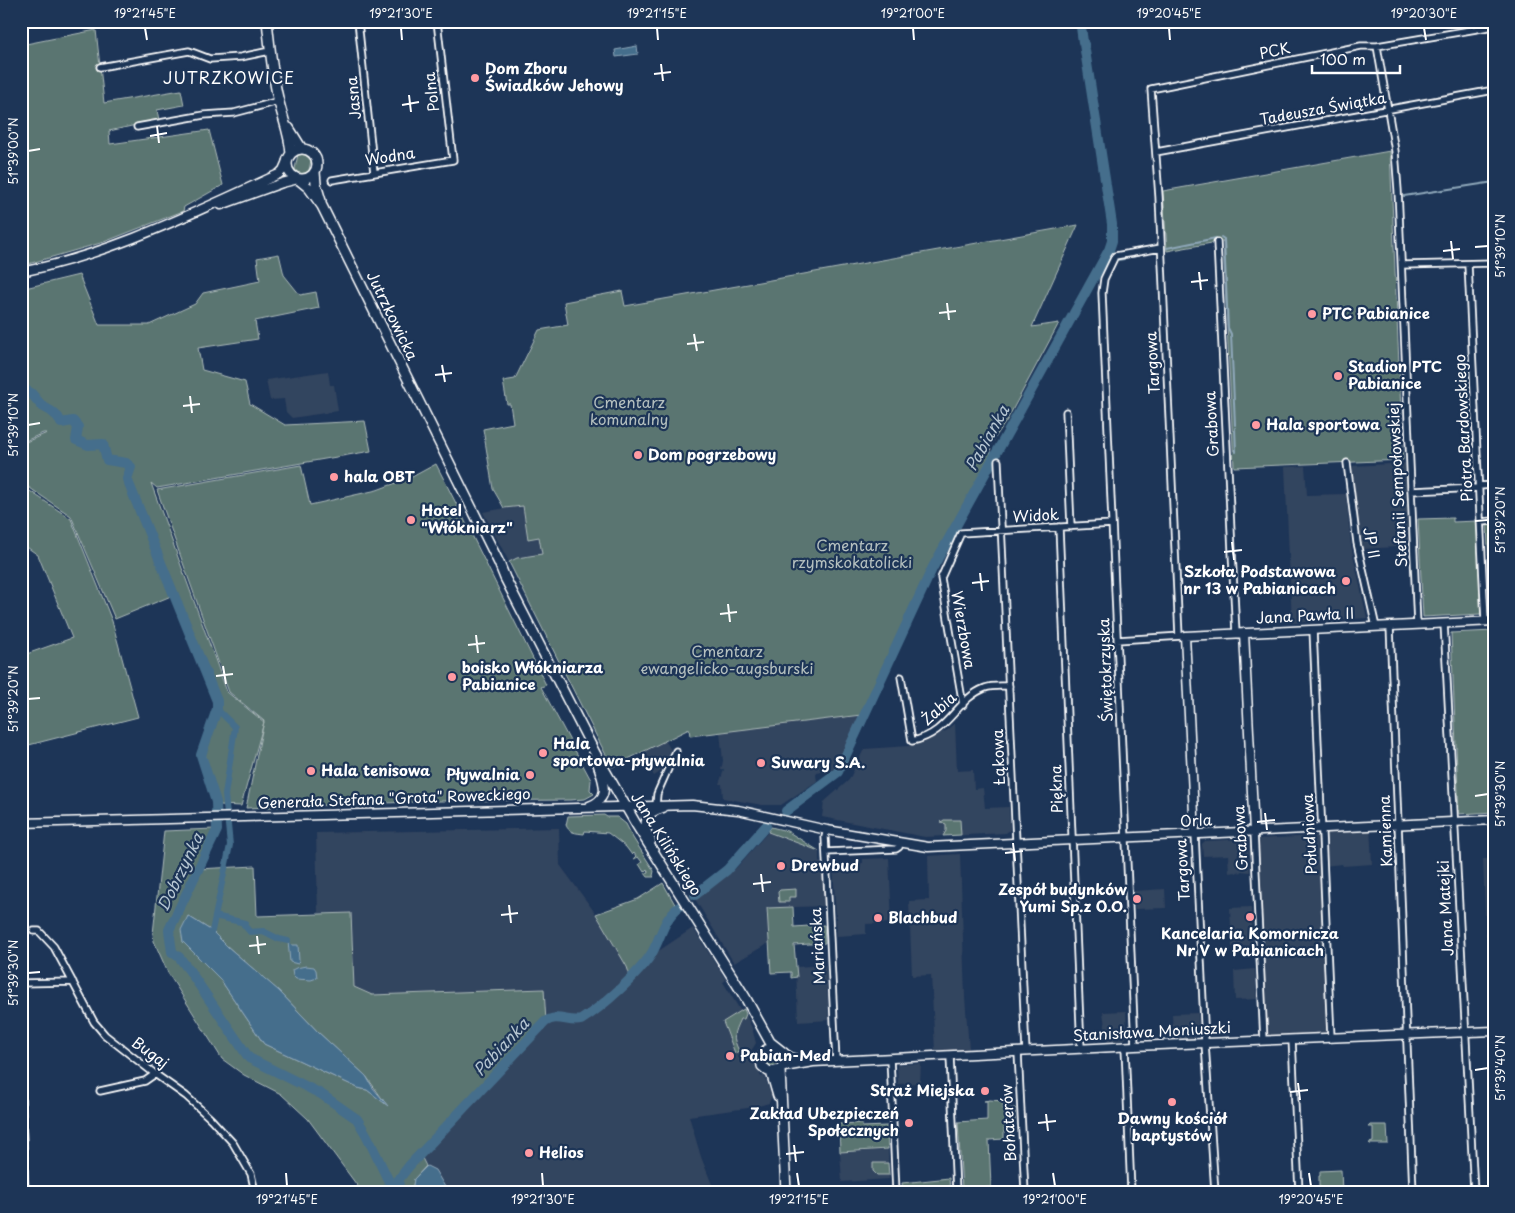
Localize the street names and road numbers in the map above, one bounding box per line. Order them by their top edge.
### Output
street label: PCK [1257,35,1293,64]
street label: Polna [417,71,444,113]
street label: Jasna [339,75,366,121]
street label: Tadeusza Świątka [1258,85,1389,130]
street label: Wodna [363,140,417,171]
street label: Jutrzkowicka [362,267,425,364]
street label: Targowa [1138,331,1165,395]
street label: Piotra Bardowskiego [1447,354,1478,503]
street label: Grabowa [1197,390,1224,458]
street label: Stefanii Sempołowskiej [1381,402,1412,568]
street label: Widok [1012,502,1060,527]
street label: JP II [1358,525,1387,560]
street label: Wierzbowa [946,589,983,671]
street label: Jana Pawła II [1255,600,1355,629]
street label: Świętokrzyska [1091,617,1118,722]
street label: Żabia [915,685,961,730]
street label: Łąkowa [985,728,1010,786]
street label: Piękna [1043,764,1068,814]
street label: Generała Stefana "Grota" Roweckiego [257,781,531,814]
street label: Jana Kilińskiego [626,787,708,900]
street label: Południowa [1295,792,1322,875]
street label: Kamienna [1372,794,1397,867]
street label: Grabowa [1226,804,1253,872]
street label: Orla [1179,807,1213,832]
street label: Targowa [1168,838,1195,902]
street label: Jana Matejki [1431,860,1458,957]
street label: Mariańska [803,907,830,985]
street label: Stanisława Moniuszki [1072,1015,1232,1046]
street label: Bugaj [128,1030,174,1073]
street label: Bohaterów [994,1083,1021,1162]

